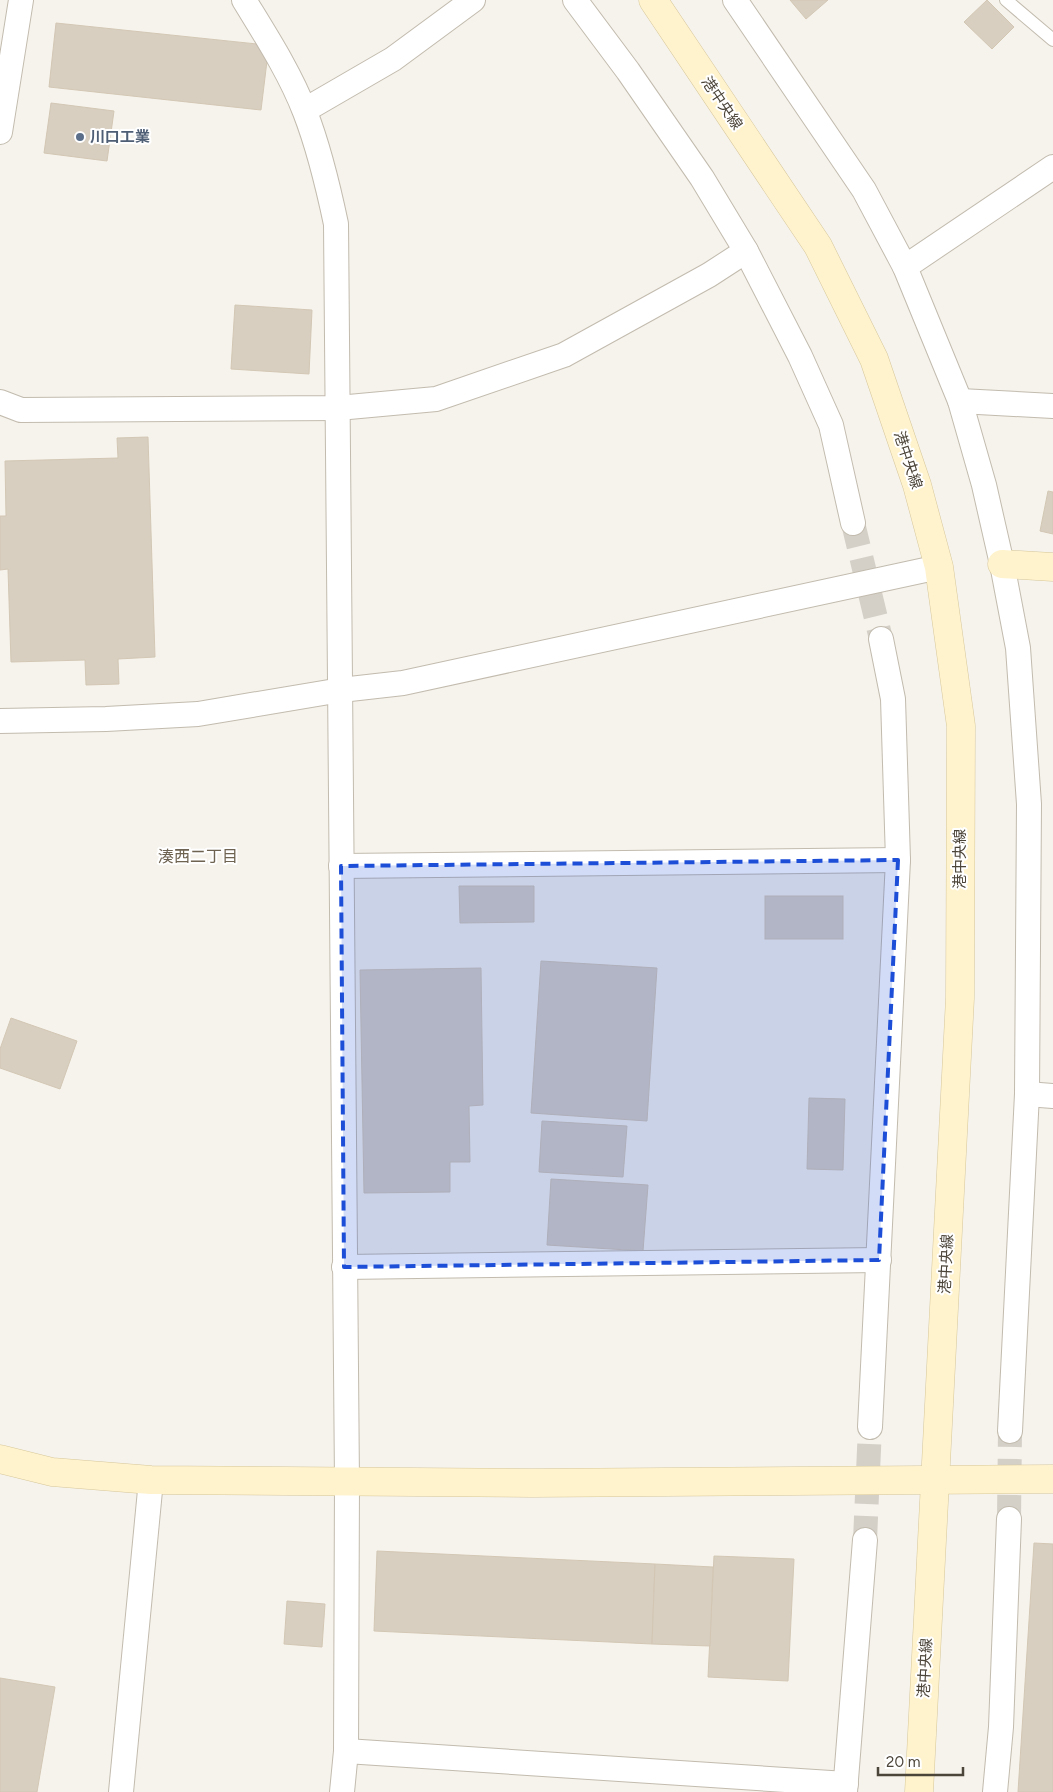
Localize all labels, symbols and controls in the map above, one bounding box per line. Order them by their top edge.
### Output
street label: 港中央線 [698,73,746,133]
place label: 川口工業 [90,128,150,146]
marker: 川口工業 [74,131,86,143]
street label: 港中央線 [890,429,926,491]
street label: 港中央線 [951,829,969,889]
district label: 湊西二丁目 [158,847,238,866]
street label: 港中央線 [935,1234,957,1294]
street label: 港中央線 [914,1638,936,1698]
scale bar [878,1744,963,1776]
text: 20 m [886,1753,920,1771]

